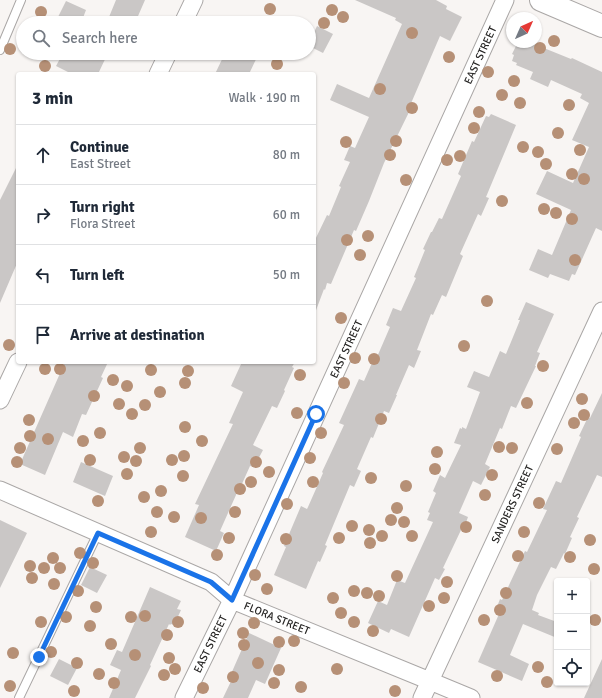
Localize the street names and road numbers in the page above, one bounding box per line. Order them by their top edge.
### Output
street label: EAST STREET [461,24,500,86]
street label: EAST STREET [327,318,366,380]
street label: SANDERS STREET [489,463,536,545]
street label: FLORA STREET [242,599,312,638]
street label: EAST STREET [191,613,230,675]

